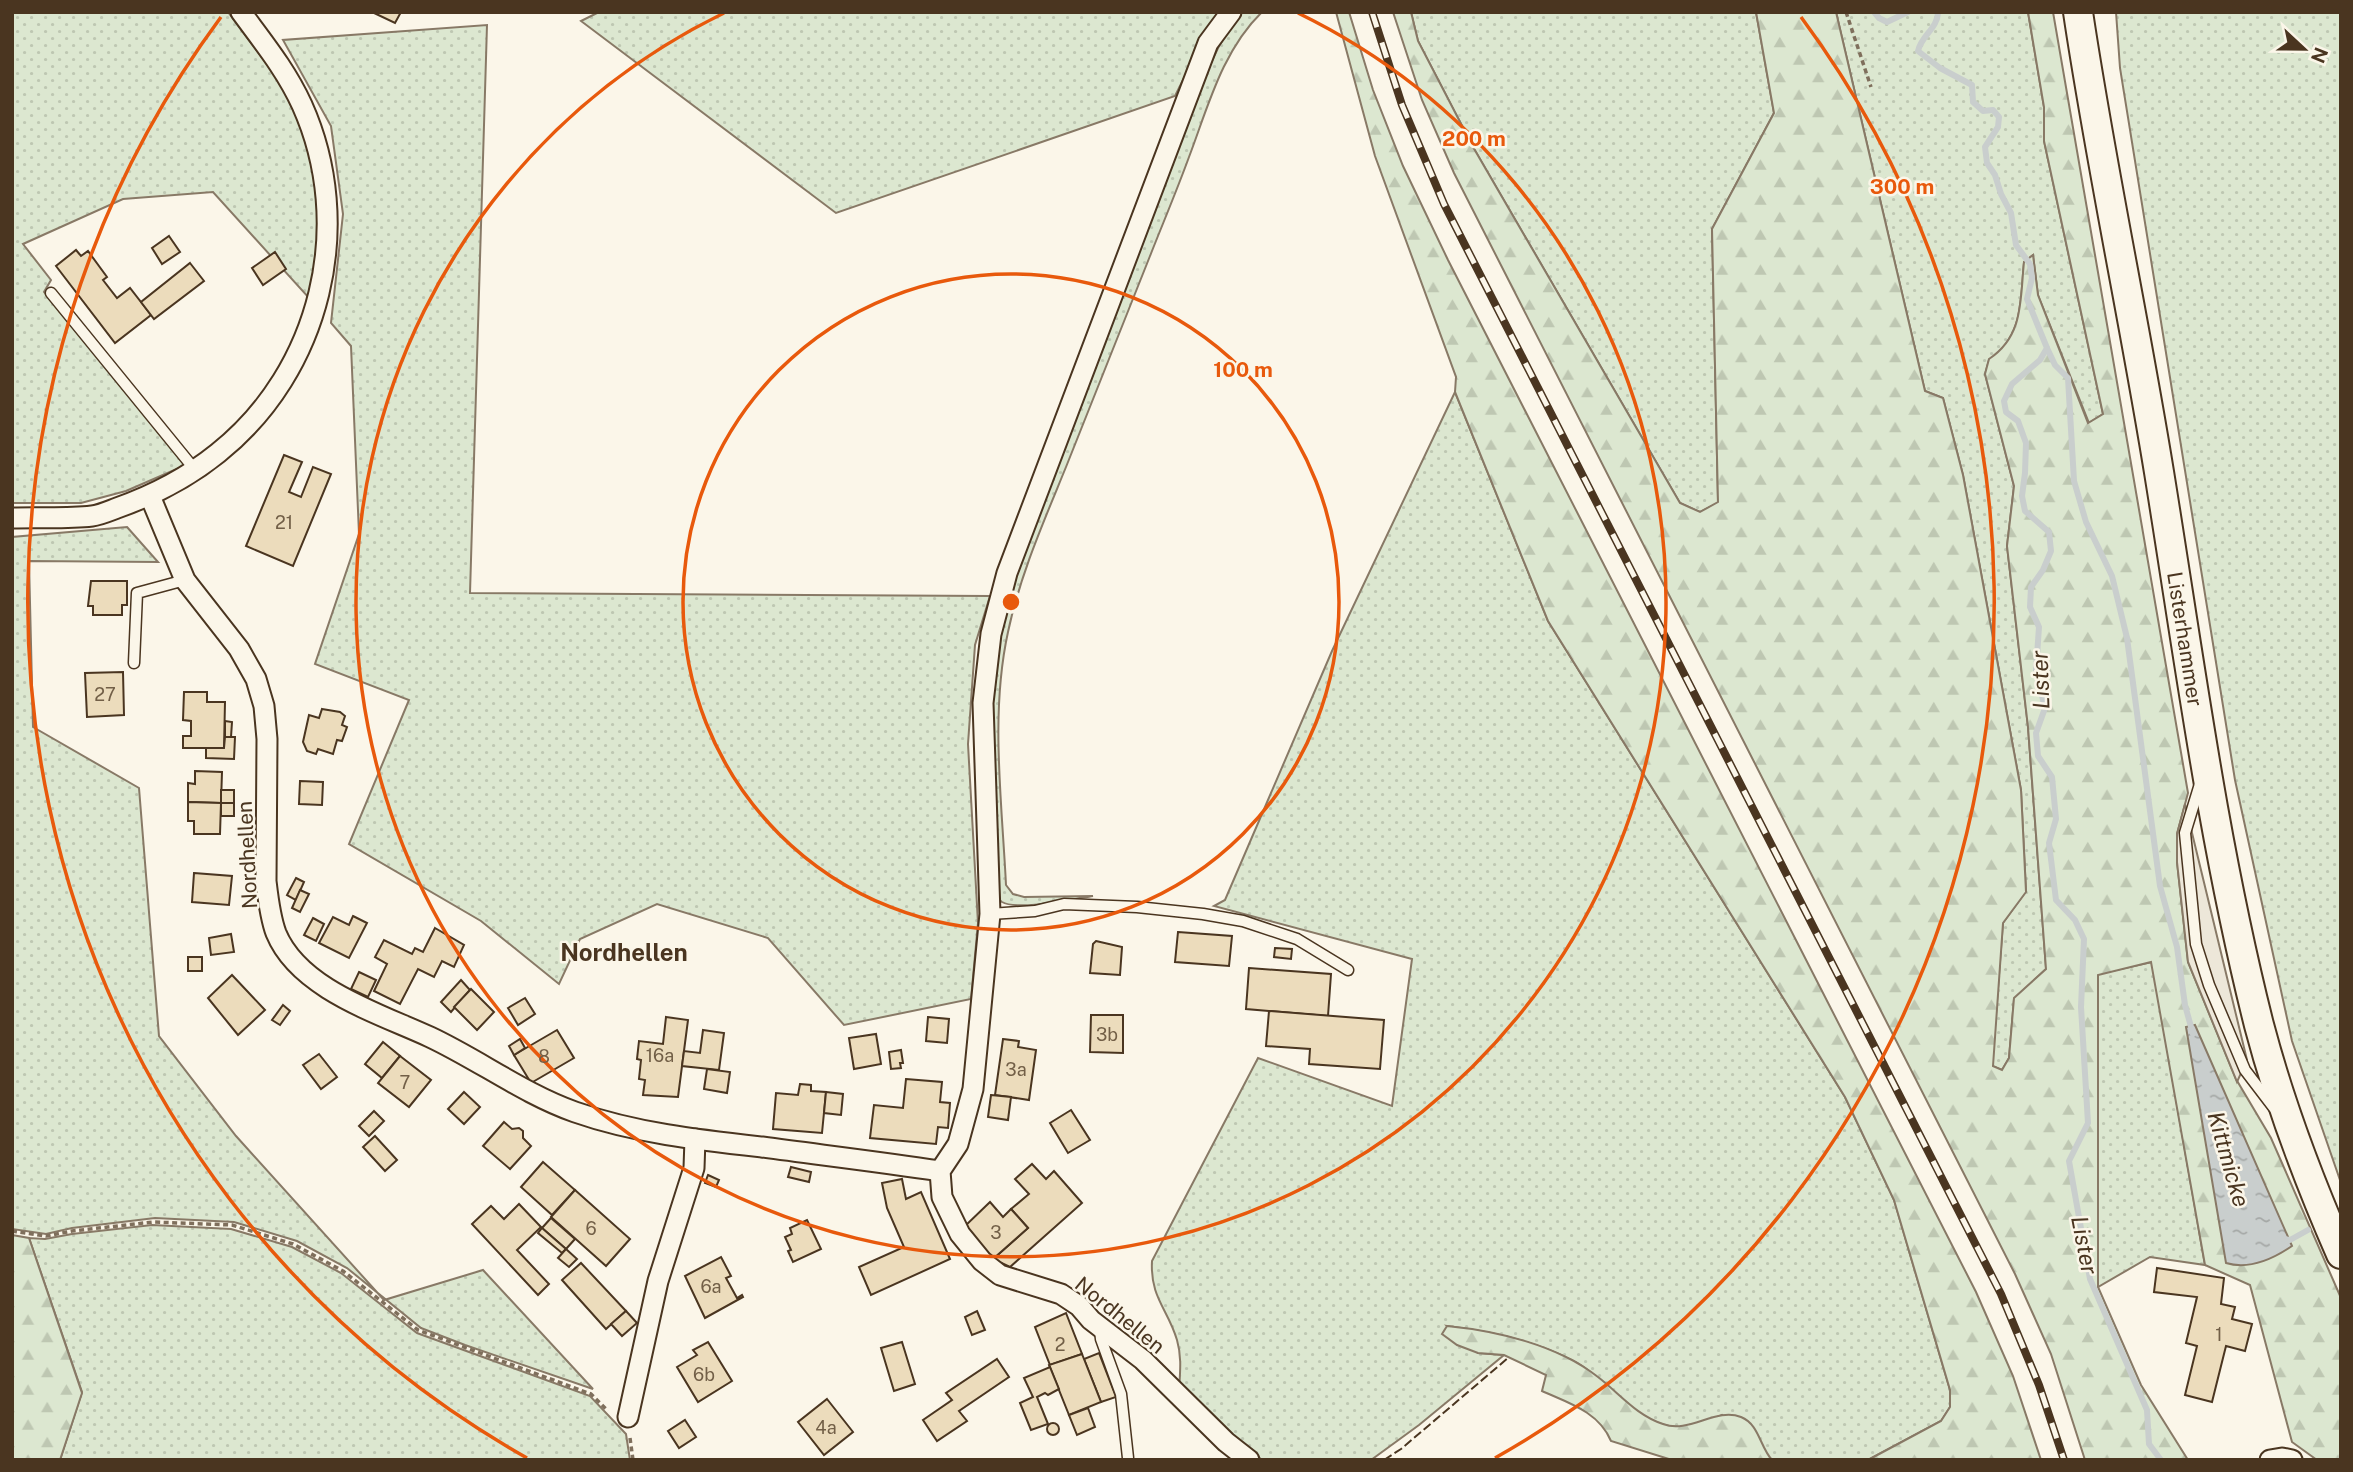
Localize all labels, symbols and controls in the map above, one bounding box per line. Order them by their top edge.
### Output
north arrow [2269,14,2339,84]
text: N [2307,44,2333,66]
text: 200 m [1442,126,1506,151]
text: 300 m [1870,174,1934,199]
text: 100 m [1213,357,1273,382]
house number: 21 [275,512,293,533]
street label: Listerhammer [2162,570,2208,708]
centre of rings [999,590,1023,614]
water label: Lister [2025,650,2055,710]
house number: 27 [94,684,116,705]
street label: Nordhellen [232,800,262,910]
district label: Nordhellen [560,938,688,966]
house number: 3b [1096,1024,1118,1045]
house number: 16a [646,1045,674,1066]
house number: 8 [538,1046,550,1067]
house number: 3a [1005,1059,1027,1080]
house number: 7 [400,1072,410,1093]
water label: Kittmicke [2203,1108,2255,1210]
water label: Lister [2066,1214,2104,1277]
house number: 6 [585,1218,597,1239]
house number: 3 [990,1222,1002,1243]
street label: Nordhellen [1070,1271,1170,1359]
house number: 6a [700,1276,722,1297]
house number: 1 [2215,1324,2223,1345]
house number: 2 [1055,1334,1065,1355]
house number: 6b [693,1364,715,1385]
house number: 4a [815,1417,837,1438]

